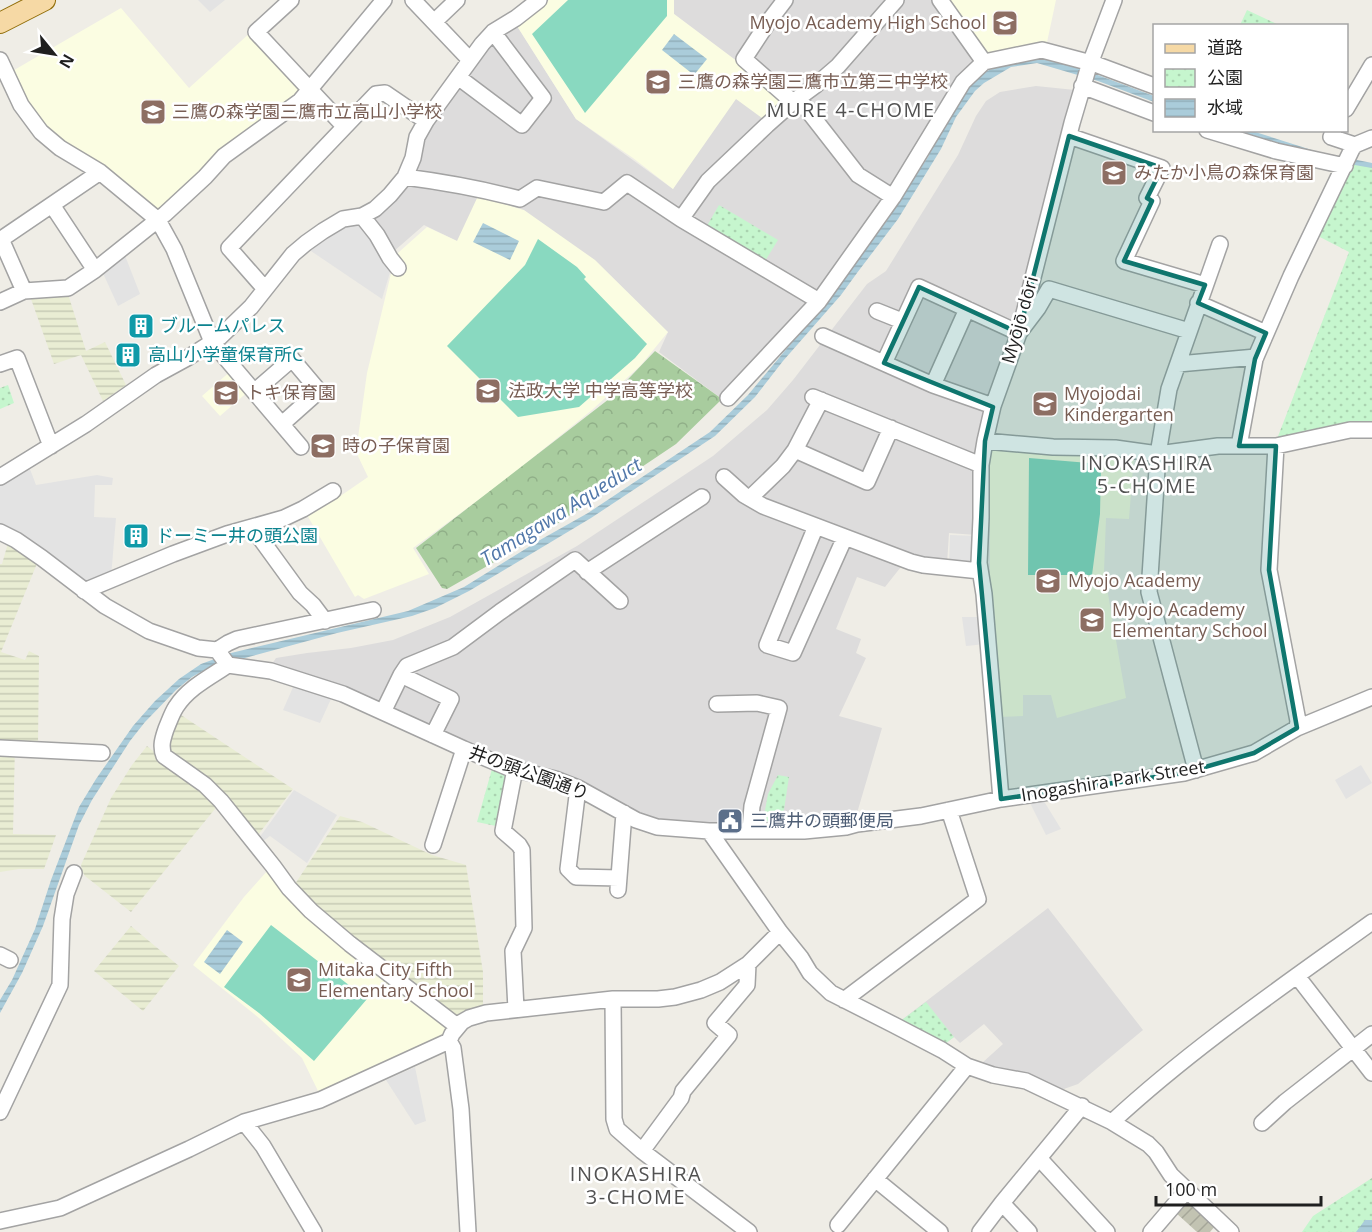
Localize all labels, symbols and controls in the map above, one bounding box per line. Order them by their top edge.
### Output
school or university icon: Myojo Academy High School [990,8,1020,38]
place label: Myojo Academy High School [749,10,986,34]
north arrow [24,24,84,84]
legend [1153,24,1348,132]
text: 道路 [1207,35,1243,59]
text: N [54,50,80,73]
text: 公園 [1207,65,1243,89]
school or university icon: 三鷹の森学園三鷹市立第三中学校 [643,67,673,97]
place label: 三鷹の森学園三鷹市立第三中学校 [678,69,948,93]
text: 水域 [1207,95,1243,119]
district label: MURE 4-CHOME [766,96,936,123]
school or university icon: 三鷹の森学園三鷹市立高山小学校 [138,97,168,127]
place label: 三鷹の森学園三鷹市立高山小学校 [172,99,442,123]
school or university icon: みたか小鳥の森保育園 [1099,158,1129,188]
place label: みたか小鳥の森保育園 [1134,160,1314,184]
street label: Myōjō dōri [995,273,1043,366]
building icon: ブルームパレス [126,311,156,341]
place label: ブルームパレス [160,313,285,337]
building icon: 高山小学童保育所C [113,340,143,370]
place label: 高山小学童保育所C [148,342,303,366]
school or university icon: 法政大学 中学高等学校 [473,376,503,406]
school or university icon: トキ保育園 [211,378,241,408]
place label: 法政大学 中学高等学校 [508,378,693,402]
place label: トキ保育園 [246,380,336,404]
place label: Myojodai Kindergarten [1064,381,1174,426]
school or university icon: Myojodai Kindergarten [1030,389,1060,419]
school or university icon: 時の子保育園 [308,431,338,461]
place label: 時の子保育園 [342,433,450,457]
district label: INOKASHIRA 5-CHOME [1081,449,1213,499]
water label: Tamagawa Aqueduct [475,450,648,572]
building icon: ドーミー井の頭公園 [121,521,151,551]
place label: ドーミー井の頭公園 [156,523,318,547]
school or university icon: Myojo Academy [1033,566,1063,596]
place label: Myojo Academy [1068,568,1202,592]
place label: Myojo Academy Elementary School [1112,597,1268,642]
school or university icon: Myojo Academy Elementary School [1077,605,1107,635]
street label: 井の頭公園通り [466,739,593,805]
street label: Inogashira Park Street [1019,754,1206,806]
public building icon: 三鷹井の頭郵便局 [715,806,745,836]
place label: 三鷹井の頭郵便局 [750,808,894,832]
place label: Mitaka City Fifth Elementary School [318,957,474,1002]
school or university icon: Mitaka City Fifth Elementary School [284,965,314,995]
district label: INOKASHIRA 3-CHOME [570,1160,702,1210]
scale bar [1156,1169,1321,1207]
text: 100 m [1165,1177,1217,1201]

